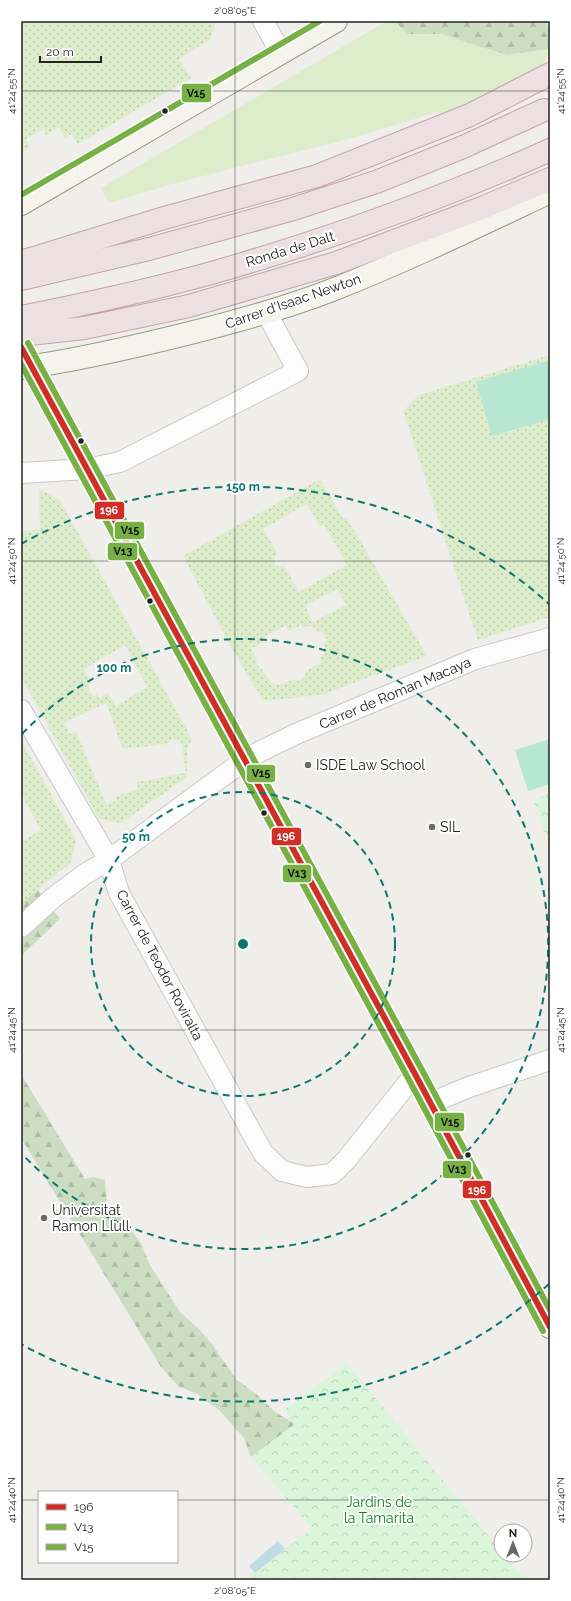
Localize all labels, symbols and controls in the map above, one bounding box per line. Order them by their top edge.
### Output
text: 2°08'05"E [214,5,256,16]
scale bar [40,38,101,64]
text: 20 m [46,45,74,59]
text: 41°24'55"N [6,68,17,114]
text: 41°24'55"N [555,68,566,114]
line badge: V15 [181,83,212,103]
text: V15 [187,87,205,100]
unlabelled marker [160,106,170,116]
street label: Ronda de Dalt [244,228,337,270]
street label: Carrer d'Isaac Newton [223,270,363,332]
unlabelled marker [76,436,86,446]
text: 150 m [226,480,260,494]
line badge: 196 [94,501,125,520]
text: 196 [100,504,119,517]
line badge: V15 [114,521,145,540]
text: V15 [121,524,139,537]
text: 41°24'50"N [6,538,17,584]
text: 41°24'50"N [555,538,566,584]
line badge: V13 [107,542,138,561]
text: V13 [114,545,132,558]
unlabelled marker [145,596,155,606]
street label: Carrer de Roman Macaya [317,654,473,732]
text: 100 m [97,661,131,675]
place label: ISDE Law School [316,757,425,773]
marker: ISDE Law School [303,760,313,770]
line badge: V15 [246,764,276,783]
text: V15 [252,767,270,780]
unlabelled marker [259,808,269,818]
place label: SIL [440,819,460,835]
marker: SIL [427,822,437,832]
line badge: 196 [271,827,302,846]
text: 50 m [122,830,150,844]
text: 196 [277,830,296,843]
line badge: V13 [282,864,312,883]
text: V13 [288,867,306,880]
street label: Carrer de Teodor Roviralta [113,887,207,1043]
centre of rings [236,937,250,951]
text: 41°24'45"N [6,1007,17,1053]
text: 41°24'45"N [555,1007,566,1053]
line badge: V15 [434,1112,465,1132]
text: V15 [441,1116,459,1129]
unlabelled marker [463,1150,473,1160]
line badge: V13 [442,1160,472,1179]
text: V13 [448,1163,466,1176]
line badge: 196 [462,1180,492,1199]
text: 196 [468,1184,487,1197]
place label: Universitat Ramon Llull [52,1202,130,1234]
marker: Universitat Ramon Llull [39,1213,49,1223]
text: 41°24'40"N [6,1477,17,1523]
text: 41°24'40"N [555,1477,566,1523]
legend [38,1491,178,1563]
park label: Jardins de la Tamarita [344,1494,414,1526]
text: 196 [74,1500,93,1514]
text: V13 [74,1520,93,1534]
north arrow [493,1523,533,1563]
text: N [509,1527,517,1540]
text: V15 [74,1540,94,1554]
text: 2°08'05"E [214,1585,256,1596]

